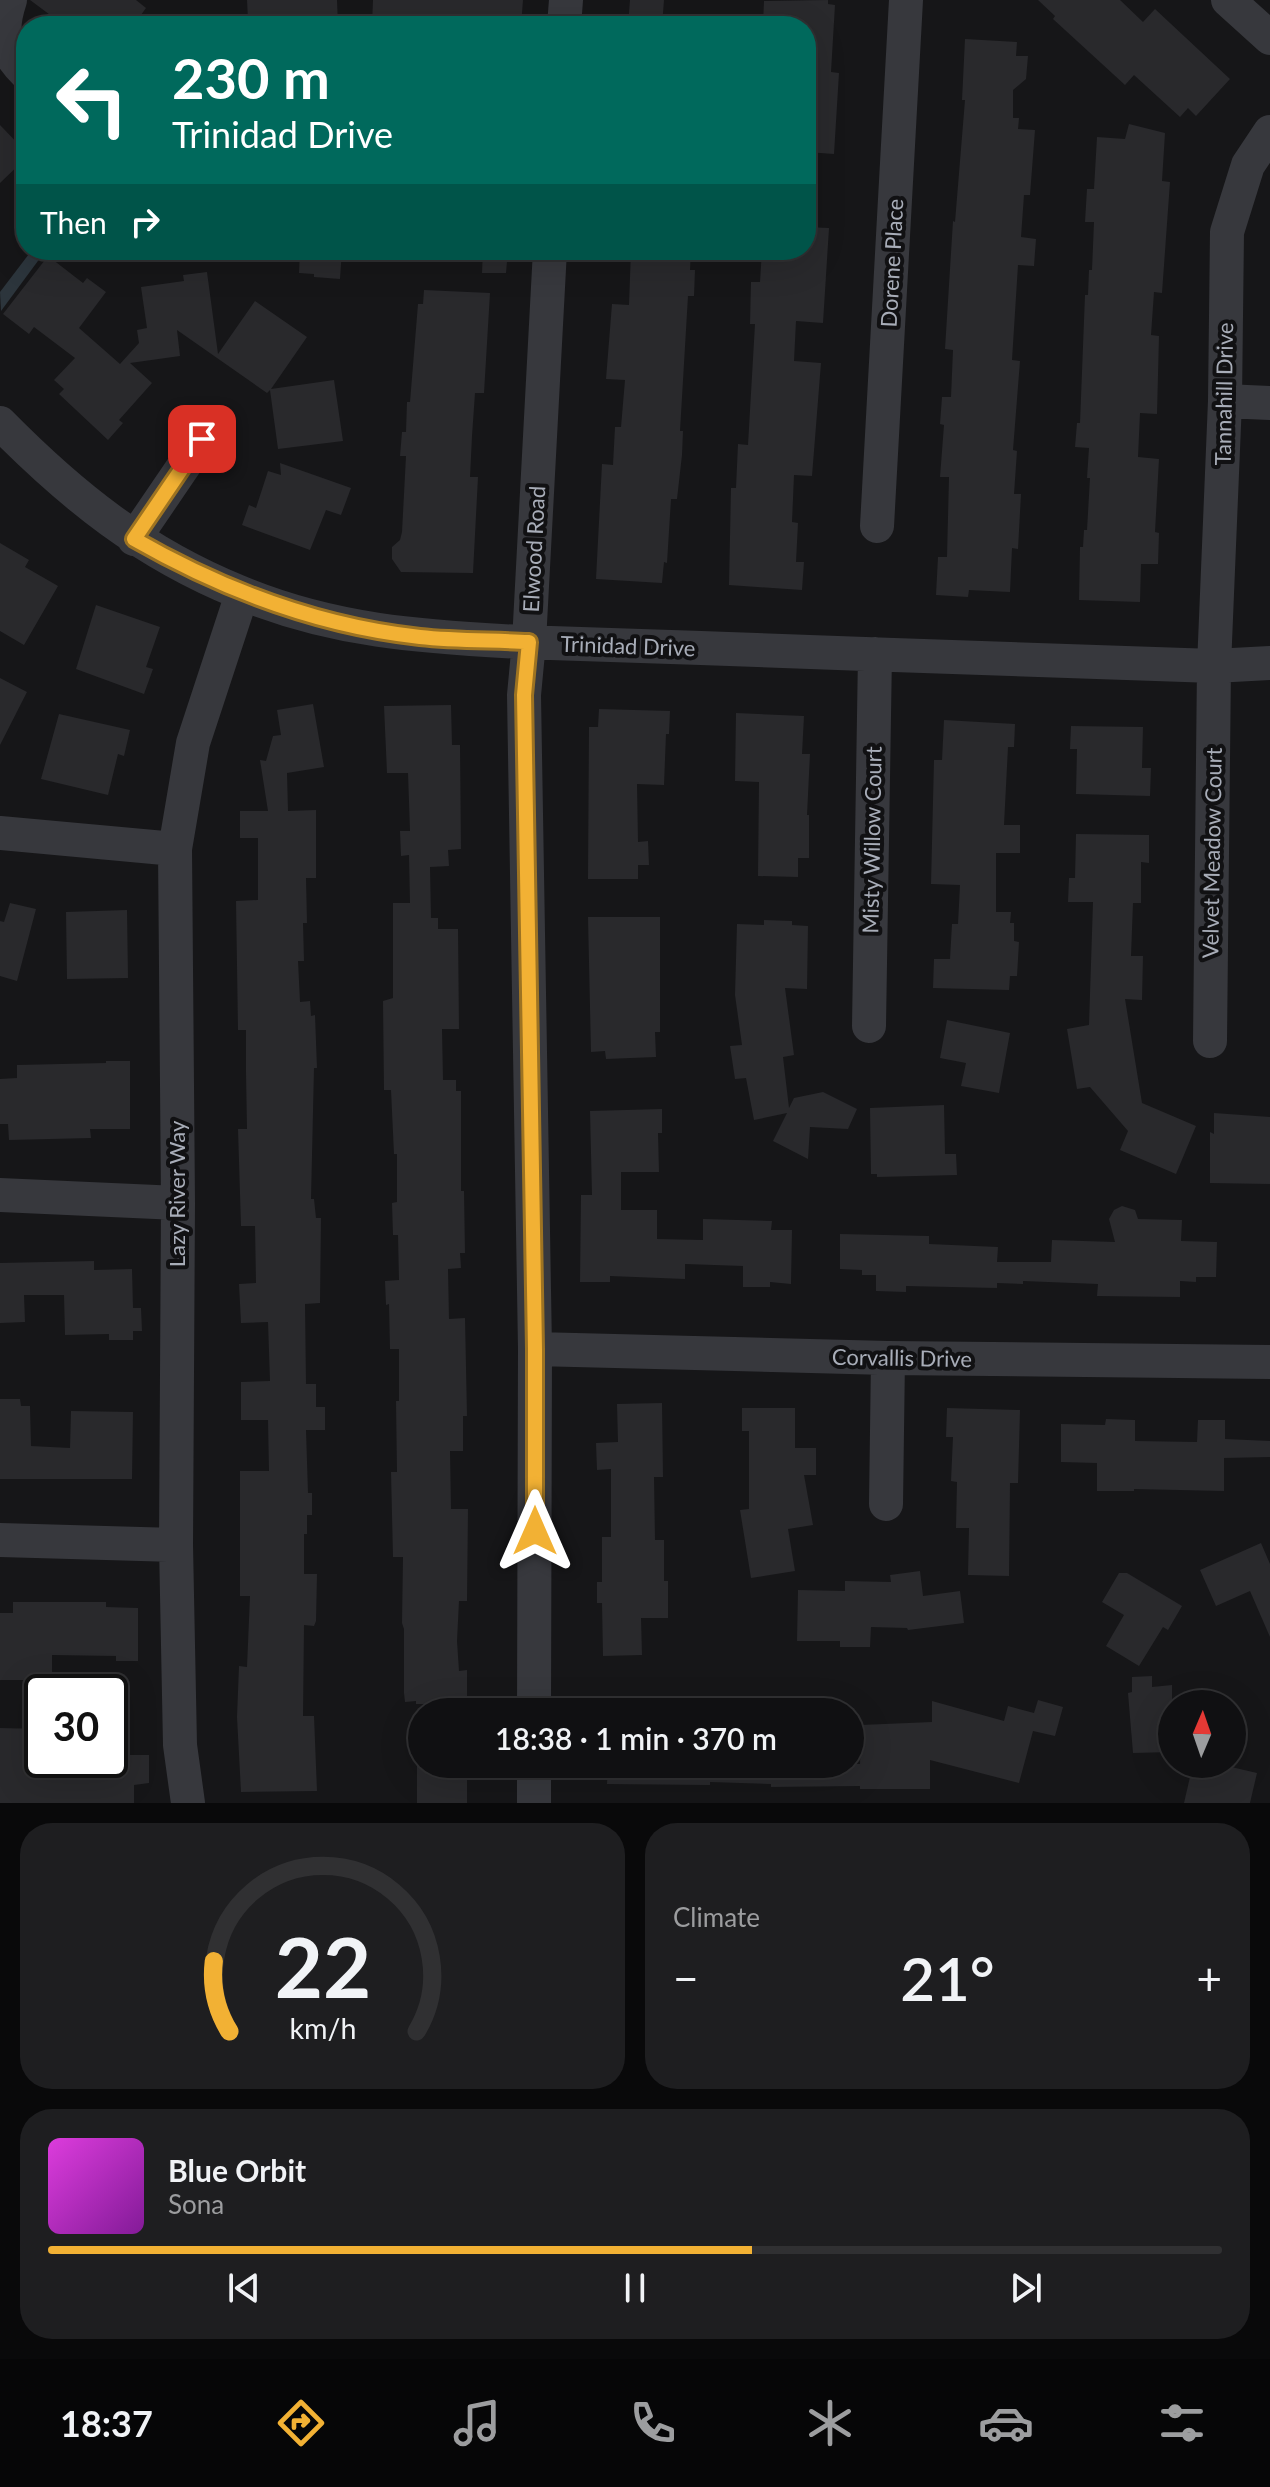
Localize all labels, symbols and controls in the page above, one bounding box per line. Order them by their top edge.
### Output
text: 230 m [172,44,330,111]
icon: left [40,48,144,152]
text: Trinidad Drive [172,112,393,156]
street label: Dorene Place [875,198,908,328]
icon: right [123,200,167,244]
text: Then [40,204,107,240]
street label: Tannahill Drive [1209,322,1238,466]
pin [168,405,236,473]
icon: arrive [180,417,224,461]
street label: Elwood Road [517,485,550,613]
street label: Trinidad Drive [560,630,696,661]
street label: Misty Willow Court [856,746,887,934]
street label: Velvet Meadow Court [1196,747,1227,959]
street label: Lazy River Way [163,1120,190,1267]
street label: Corvallis Drive [832,1343,972,1372]
position arrow [493,1489,577,1573]
speed limit sign: 30 [24,1674,128,1778]
north arrow [1158,1690,1246,1778]
map controls [1158,1690,1246,1778]
text: 18:38 · 1 min · 370 m [495,1720,777,1756]
text: Climate [673,1901,760,1933]
text: 22 [274,1916,371,2016]
text: 21° [900,1942,995,2014]
text: − [673,1952,699,2004]
text: + [1196,1952,1222,2004]
text: km/h [289,2011,356,2045]
text: Blue Orbit [168,2152,306,2188]
text: Sona [168,2188,224,2220]
icon: previous [222,2266,266,2310]
icon: pause [613,2266,657,2310]
icon: next [1004,2266,1048,2310]
icon: directions [273,2395,329,2451]
icon: music [449,2395,505,2451]
icon: phone [625,2395,681,2451]
icon: climate [802,2395,858,2451]
icon: car [978,2395,1034,2451]
icon: filters [1154,2395,1210,2451]
text: 18:37 [60,2401,153,2445]

